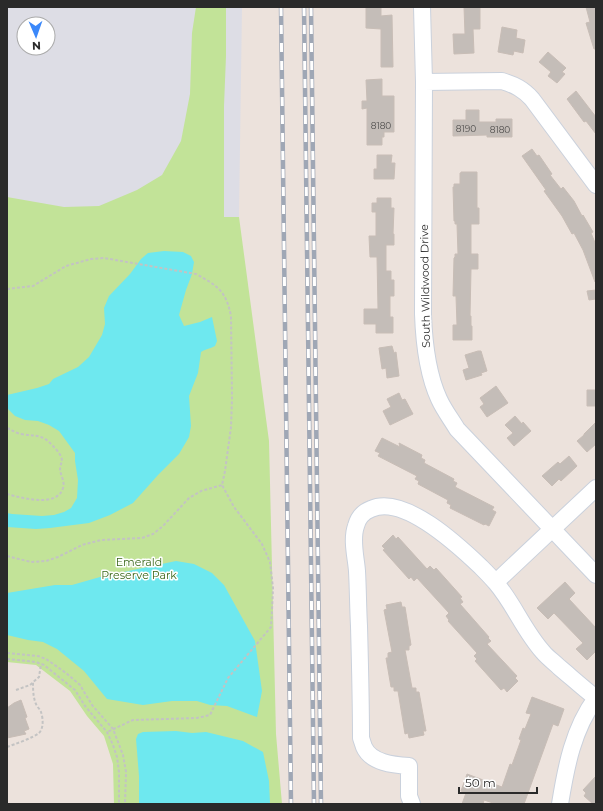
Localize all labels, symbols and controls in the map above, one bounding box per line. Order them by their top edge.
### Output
north arrow [16,16,56,56]
text: N [32,39,41,53]
house number: 8180 [371,120,391,131]
house number: 8190 [456,123,476,134]
house number: 8180 [490,124,510,135]
street label: South Wildwood Drive [417,224,433,348]
park label: Emerald Preserve Park [101,555,177,582]
scale bar [459,769,537,795]
text: 50 m [465,775,496,790]

